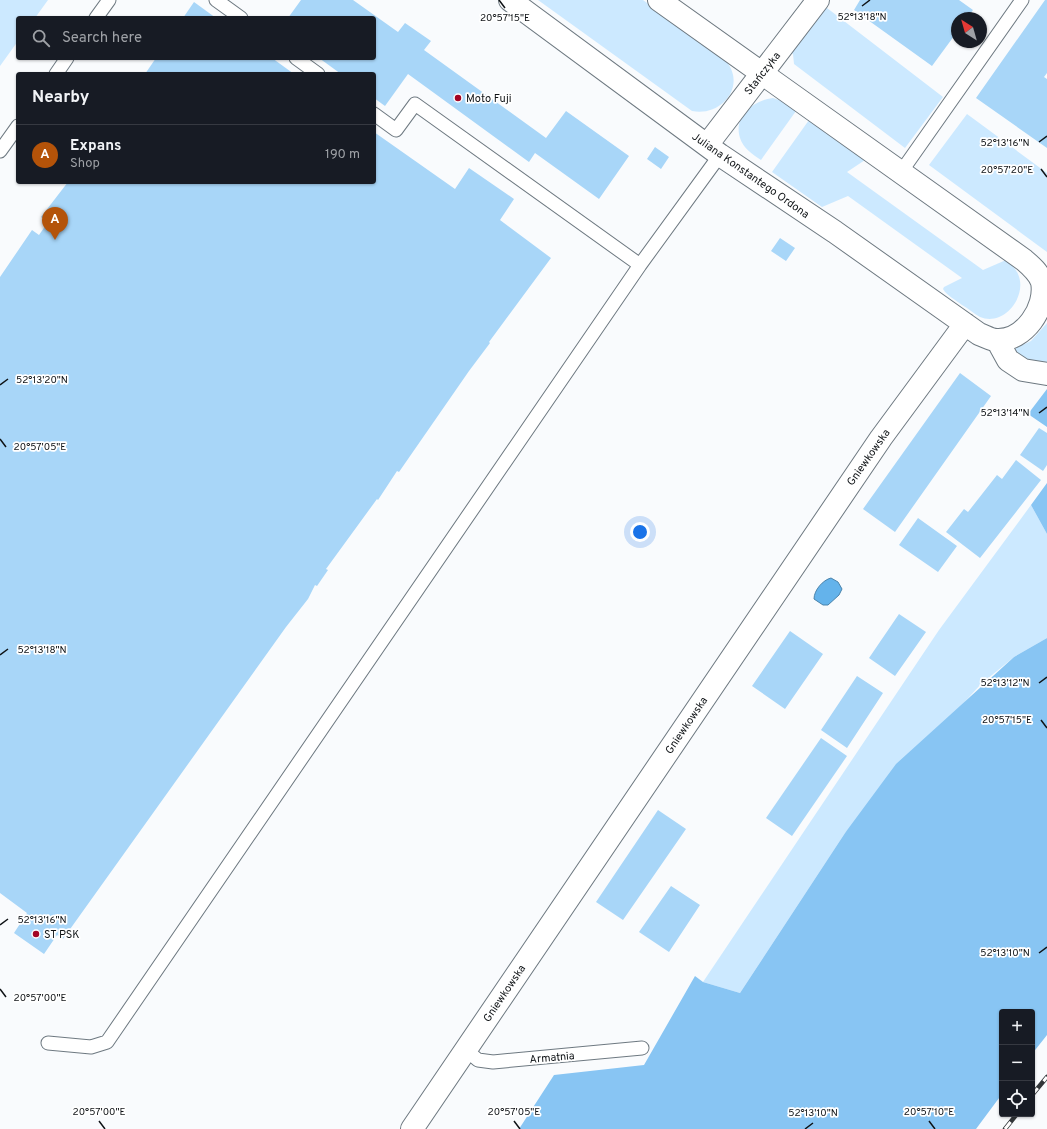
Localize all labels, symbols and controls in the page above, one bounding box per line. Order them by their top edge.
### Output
text: 52°13'18"N [837,11,887,24]
text: 20°57'15"E [480,12,530,25]
north arrow [951,12,987,48]
search box [16,16,376,60]
icon: search [30,27,52,49]
text: Search here [62,29,142,48]
street label: Stańczyka [742,49,784,98]
text: Nearby [32,87,89,109]
place label: Moto Fuji [466,92,512,106]
marker: Moto Fuji [453,93,463,103]
street label: Juliana Konstantego Ordona [689,130,812,222]
text: Expans [70,137,121,156]
text: 52°13'16"N [980,137,1030,150]
text: A [40,147,50,163]
text: 190 m [325,147,360,163]
text: Shop [70,156,100,172]
text: 20°57'20"E [981,164,1033,177]
pin: A [42,207,68,240]
text: 52°13'20"N [16,374,68,387]
text: 52°13'14"N [980,407,1030,420]
street label: Gniewkowska [844,426,894,489]
text: 20°57'05"E [14,441,66,454]
your location [630,522,650,542]
text: 52°13'18"N [17,644,67,657]
text: 52°13'12"N [980,677,1030,690]
street label: Gniewkowska [663,694,711,757]
text: 20°57'15"E [982,714,1032,727]
text: 52°13'16"N [17,914,67,927]
place label: ST PSK [44,928,80,942]
marker: ST PSK [31,929,41,939]
text: 52°13'10"N [980,947,1030,960]
street label: Gniewkowska [481,962,529,1025]
text: 20°57'00"E [14,992,66,1005]
map controls [999,1009,1035,1117]
button: + [999,1009,1035,1045]
button: − [999,1045,1035,1081]
street label: Armatnia [529,1049,575,1067]
button: locate [999,1081,1035,1117]
text: 20°57'00"E [73,1106,125,1119]
text: 20°57'05"E [488,1106,540,1119]
text: 20°57'10"E [904,1106,954,1119]
text: 52°13'10"N [788,1107,838,1120]

